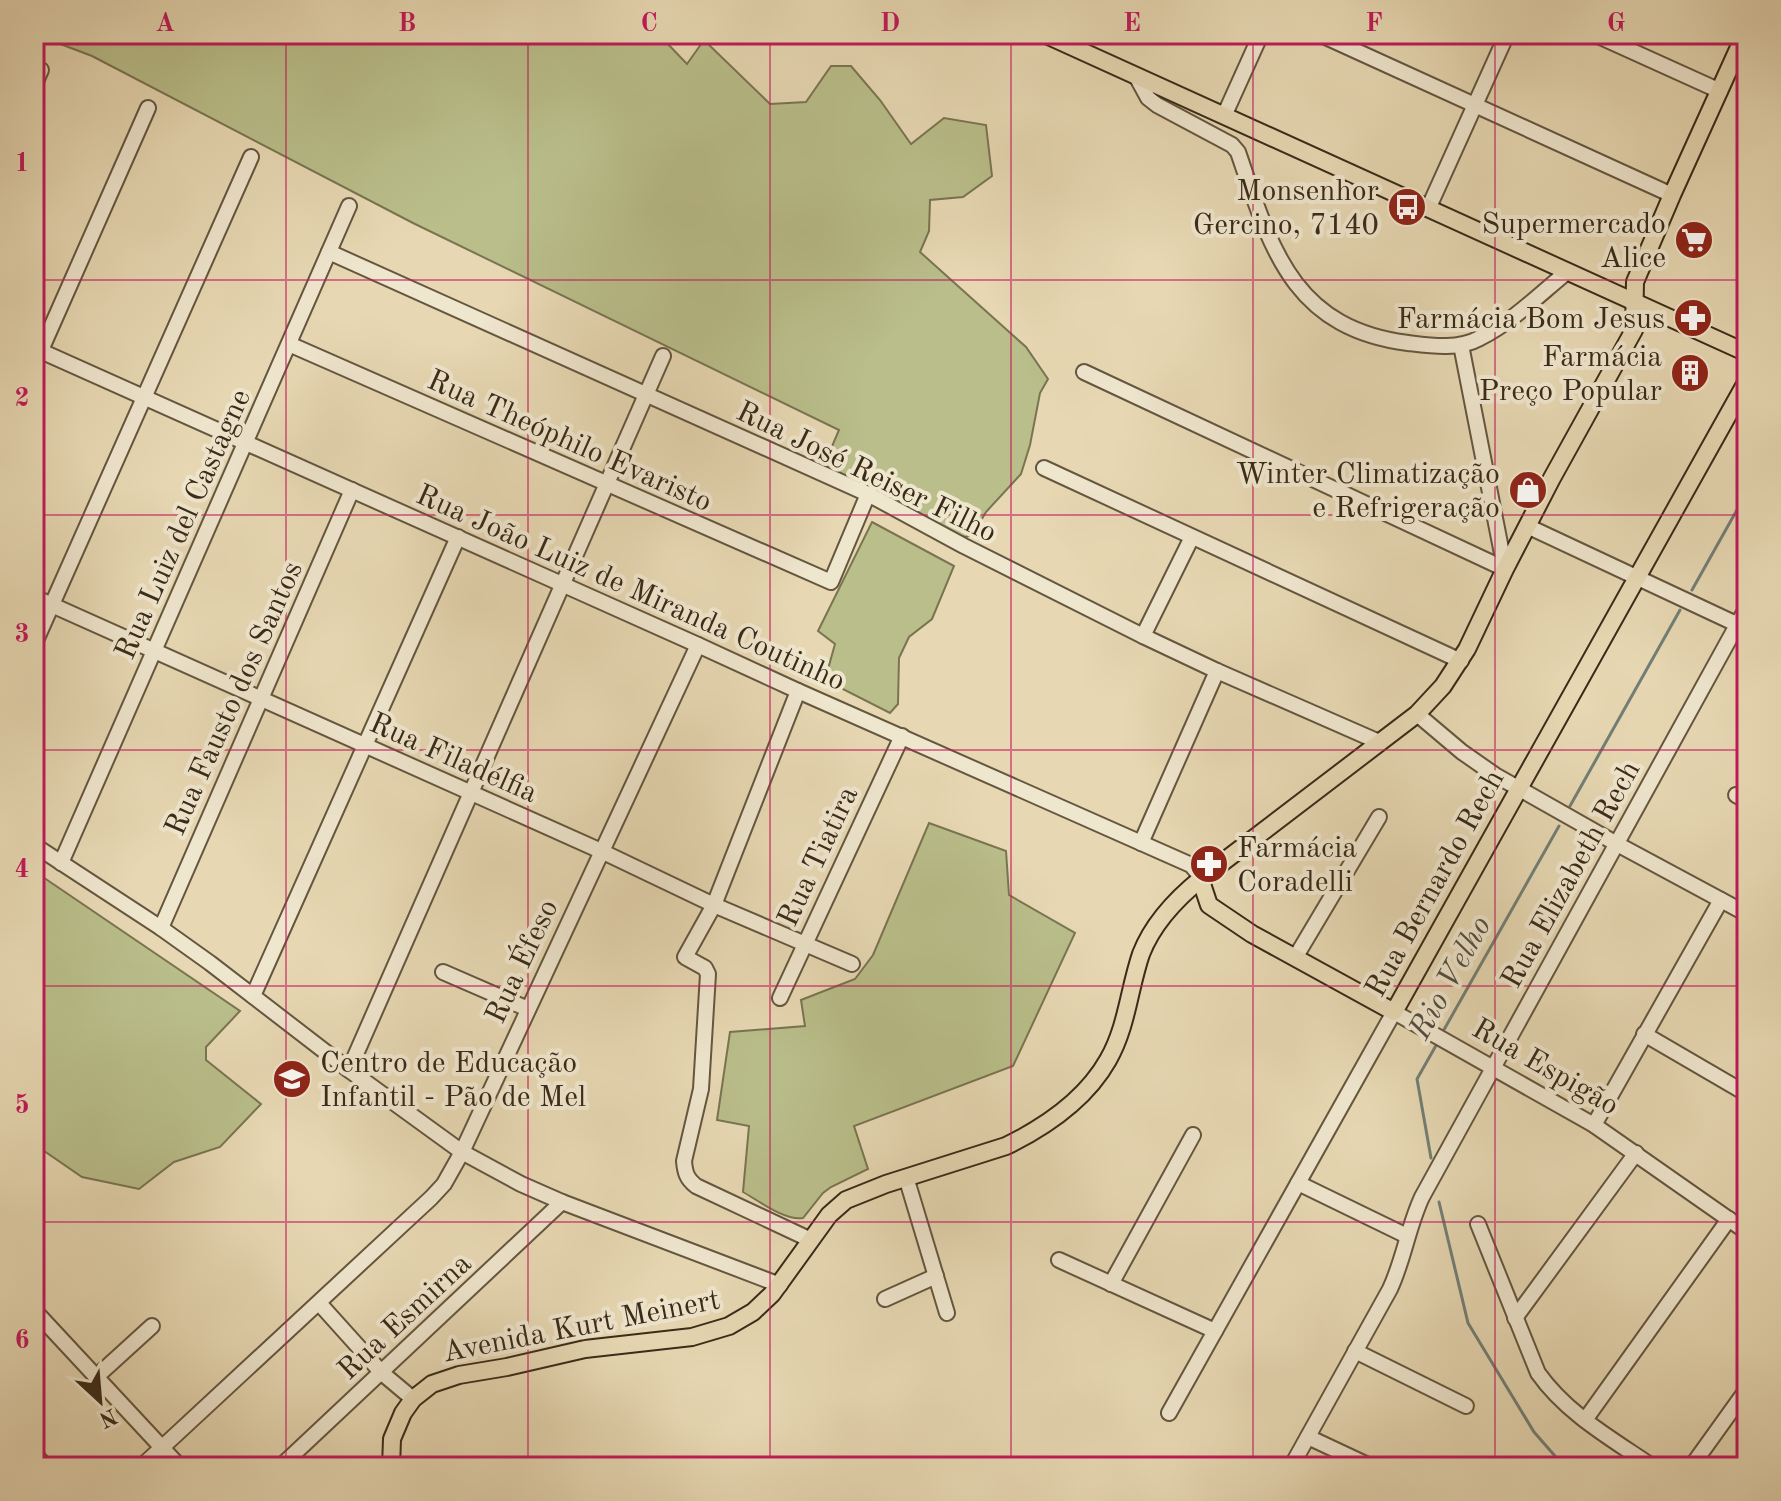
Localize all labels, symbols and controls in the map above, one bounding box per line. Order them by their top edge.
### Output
text: A [155,11,175,37]
text: B [398,11,416,37]
text: C [640,11,658,37]
text: D [880,11,900,37]
text: E [1123,11,1141,37]
text: F [1365,11,1383,37]
text: G [1607,11,1625,37]
text: 1 [14,151,30,177]
place label: Monsenhor Gercino, 7140 [1193,177,1379,241]
bus stop icon: Monsenhor Gercino, 7140 [1386,186,1428,228]
place label: Supermercado Alice [1481,210,1666,274]
supermarket icon: Supermercado Alice [1673,219,1715,261]
pharmacy icon: Farmácia Bom Jesus [1672,297,1714,339]
place label: Farmácia Bom Jesus [1397,305,1665,335]
place label: Farmácia Preço Popular [1479,343,1662,407]
building icon: Farmácia Preço Popular [1669,352,1711,394]
street label: Rua Theóphilo Evaristo [423,366,716,518]
street label: Rua Luiz del Castagne [111,385,257,664]
text: 2 [14,386,30,412]
street label: Rua José Reiser Filho [731,397,1001,549]
place label: Winter Climatização e Refrigeração [1236,460,1500,524]
shop icon: Winter Climatização e Refrigeração [1507,469,1549,511]
street label: Rua João Luiz de Miranda Coutinho [411,480,849,697]
street label: Rua Fausto dos Santos [161,557,309,840]
text: 3 [14,622,30,648]
street label: Rua Filadélfia [365,708,542,809]
street label: Rua Elizabeth Rech [1497,756,1647,994]
street label: Rua Bernardo Rech [1361,765,1511,1003]
street label: Rua Tiatira [773,782,864,932]
place label: Farmácia Coradelli [1237,834,1357,898]
pharmacy icon: Farmácia Coradelli [1188,843,1230,885]
text: 4 [14,857,30,883]
street label: Rua Éfeso [477,893,565,1028]
water label: Rio Velho [1404,912,1498,1046]
street label: Rua Espigão [1466,1014,1624,1122]
place label: Centro de Educação Infantil - Pão de Mel [320,1049,586,1113]
school or university icon: Centro de Educação Infantil - Pão de Mel [271,1058,313,1100]
text: 5 [14,1093,30,1119]
street label: Rua Esmirna [333,1249,478,1386]
street label: Avenida Kurt Meinert [440,1285,723,1369]
text: 6 [14,1328,30,1354]
north arrow [60,1361,140,1441]
text: N [95,1404,120,1431]

